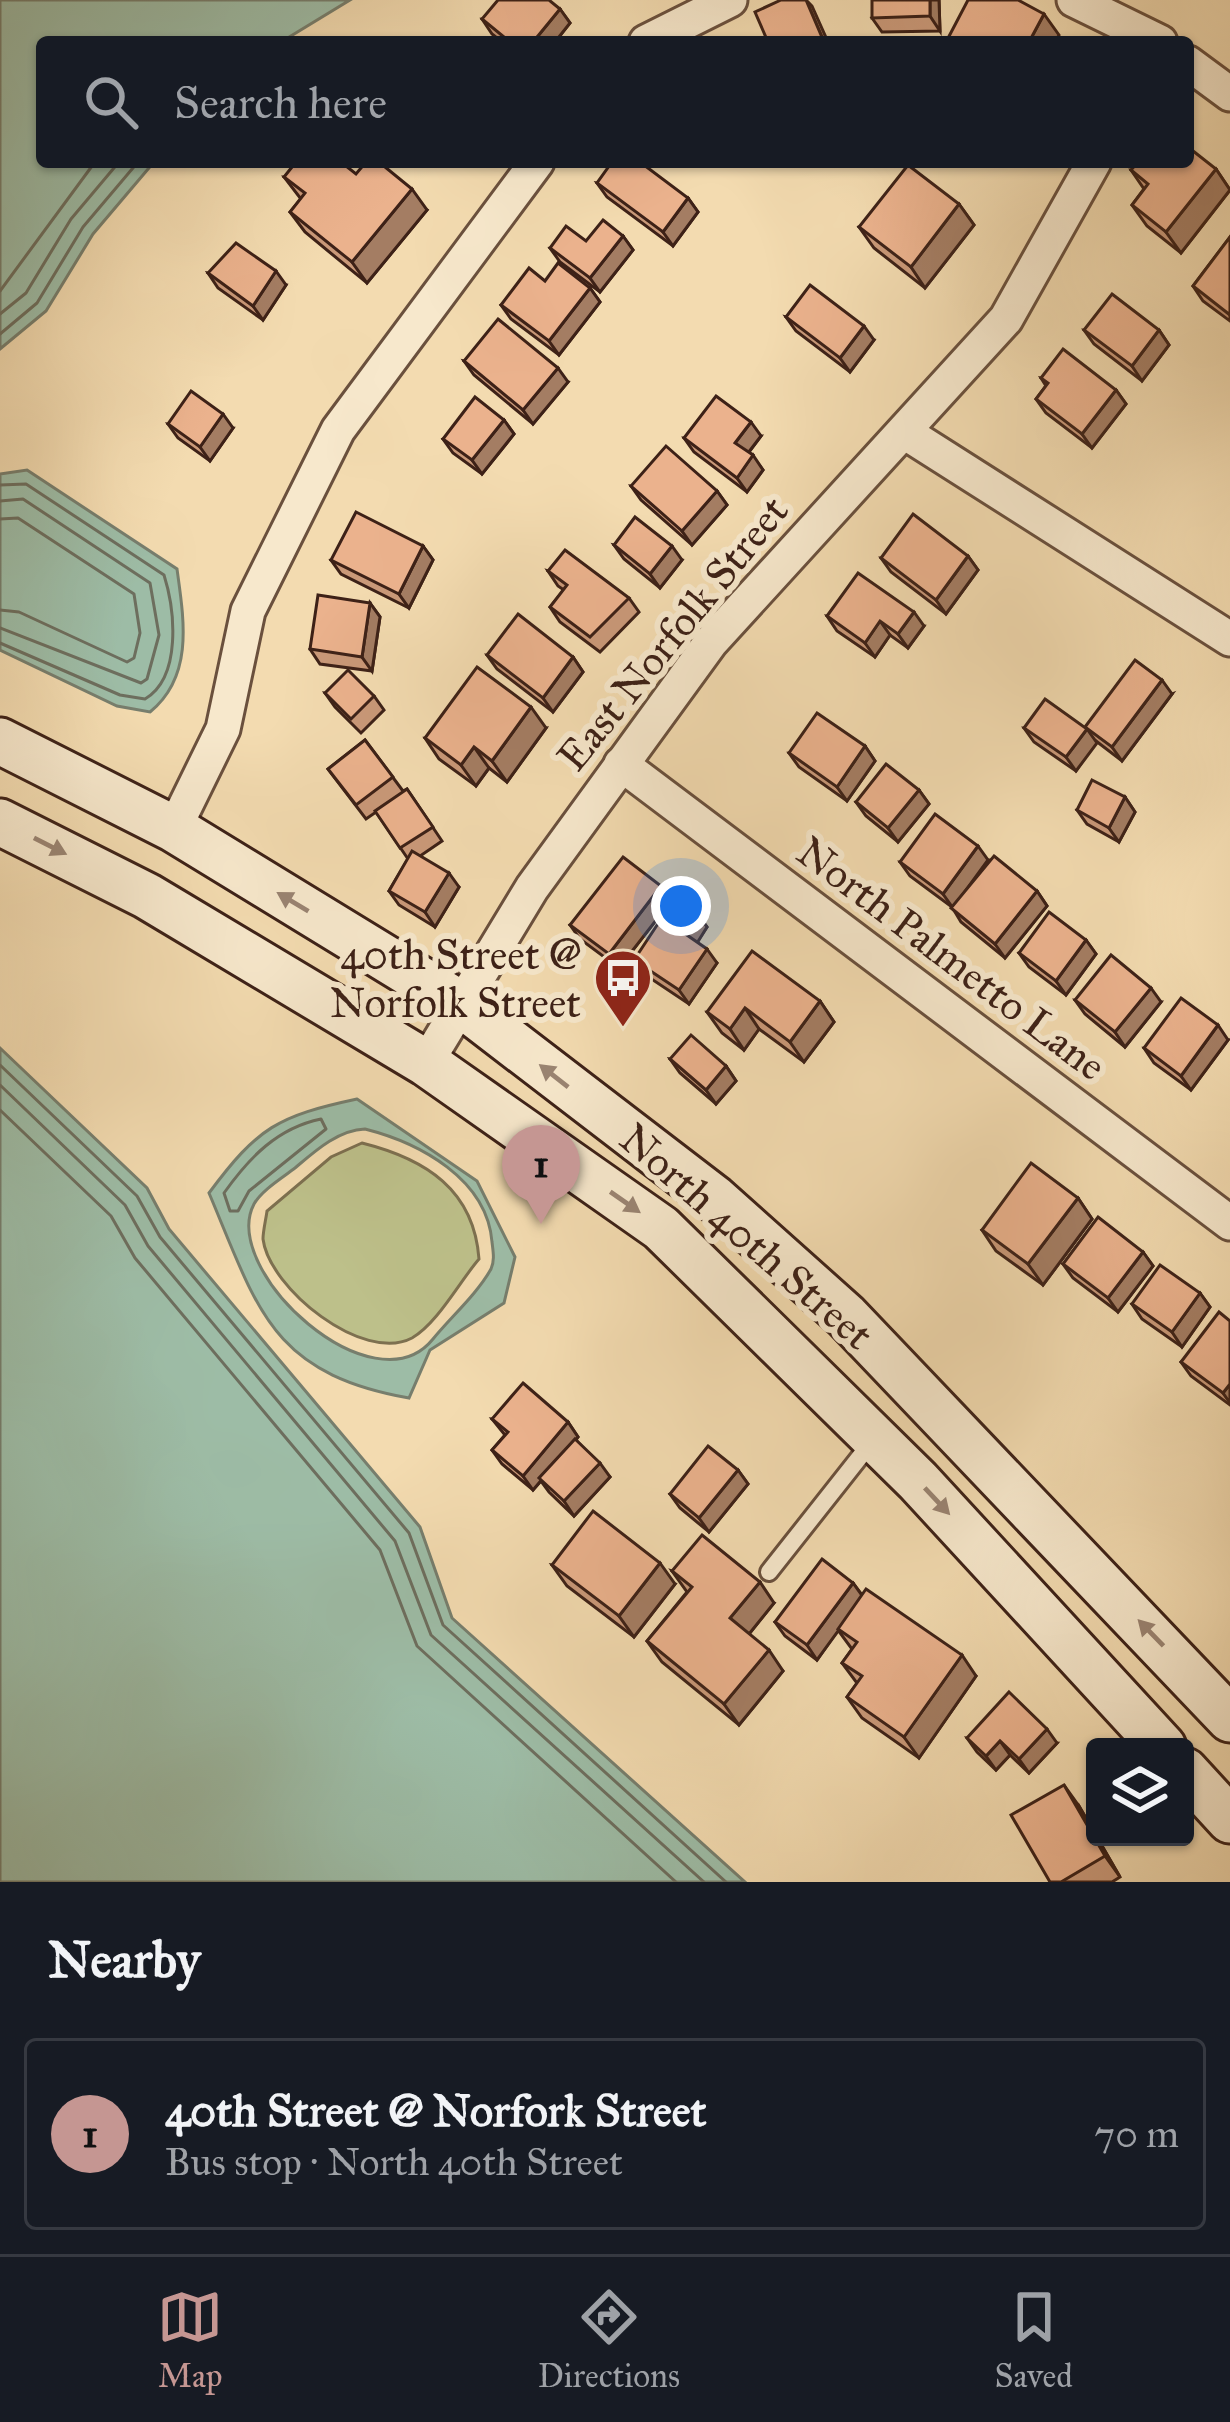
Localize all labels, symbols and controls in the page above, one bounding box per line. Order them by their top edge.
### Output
search box [36,36,1194,168]
icon: search [78,69,144,135]
text: Search here [174,75,387,130]
street label: East Norfolk Street [546,486,800,781]
street label: North Palmetto Lane [787,826,1116,1092]
one-way arrow [32,836,67,856]
your location [651,876,711,936]
one-way arrow [276,892,310,913]
place label: 40th Street @ Norfolk Street [330,929,581,1029]
bus stop icon: 40th Street @ Norfolk Street [592,947,654,1029]
one-way arrow [539,1064,570,1089]
street label: North 40th Street [609,1113,884,1361]
pin: 1 [502,1125,580,1224]
one-way arrow [609,1190,641,1214]
one-way arrow [923,1487,950,1516]
one-way arrow [1137,1619,1165,1648]
map controls [1086,1738,1194,1846]
button: layers [1086,1738,1194,1846]
text: Nearby [48,1929,200,1991]
text: 40th Street @ Norfork Street [165,2083,706,2138]
text: 1 [82,2110,98,2158]
text: 70 m [1094,2110,1179,2158]
text: Bus stop · North 40th Street [165,2138,623,2186]
tab: Map [157,2284,223,2396]
tab: Directions [538,2284,680,2396]
tab: Saved [994,2284,1073,2396]

